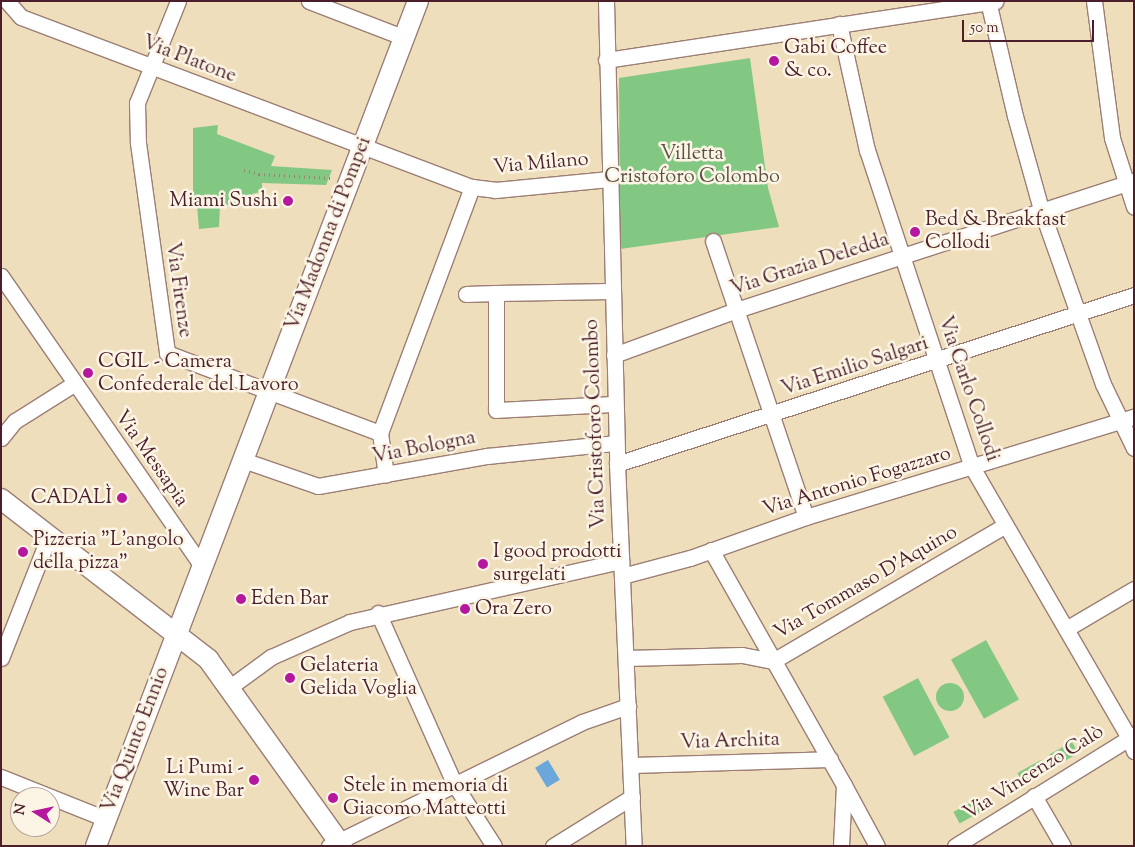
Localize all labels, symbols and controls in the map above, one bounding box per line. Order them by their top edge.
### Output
scale bar [965,10,1098,42]
text: 50 m [970,18,999,39]
street label: Via Platone [139,31,239,89]
place label: Gabi Coffee & co. [784,37,887,84]
marker: Gabi Coffee & co. [768,55,780,67]
street label: Via Madonna di Pompei [281,134,377,334]
park label: Villetta Cristoforo Colombo [604,143,780,190]
street label: Via Milano [492,148,590,180]
place label: Miami Sushi [170,189,278,213]
marker: Miami Sushi [282,195,294,207]
place label: Bed & Breakfast Collodi [925,208,1066,255]
marker: Bed & Breakfast Collodi [909,226,921,238]
street label: Via Grazia Deledda [728,228,892,302]
street label: Via Firenze [159,241,197,339]
street label: Via Carlo Collodi [932,313,1004,465]
street label: Via Cristoforo Colombo [580,319,612,529]
street label: Via Emilio Salgari [778,332,932,402]
place label: CGIL - Camera Confederale del Lavoro [98,350,299,397]
marker: CGIL - Camera Confederale del Lavoro [82,367,94,379]
street label: Via Messapia [109,406,193,512]
street label: Via Bologna [370,426,478,470]
street label: Via Antonio Fogazzaro [760,442,954,522]
place label: CADALÌ [31,486,112,510]
marker: CADALÌ [116,492,128,504]
street label: Via Tommaso D'Aquino [770,521,962,645]
place label: Pizzeria "L'angolo della pizza" [33,528,184,575]
place label: I good prodotti surgelati [493,540,622,587]
marker: Pizzeria "L'angolo della pizza" [17,546,29,558]
marker: I good prodotti surgelati [477,558,489,570]
place label: Eden Bar [251,587,329,611]
marker: Eden Bar [235,593,247,605]
place label: Ora Zero [475,597,552,621]
marker: Ora Zero [459,603,471,615]
place label: Gelateria Gelida Voglia [300,654,417,701]
street label: Via Quinto Ennio [97,664,175,816]
marker: Gelateria Gelida Voglia [284,672,296,684]
street label: Via Vincenzo Calò [960,720,1108,826]
street label: Via Archita [680,728,780,756]
place label: Li Pumi - Wine Bar [163,756,244,803]
marker: Li Pumi - Wine Bar [248,774,260,786]
place label: Stele in memoria di Giacomo Matteotti [343,774,508,821]
north arrow [10,787,60,837]
marker: Stele in memoria di Giacomo Matteotti [327,792,339,804]
text: N [10,802,32,817]

